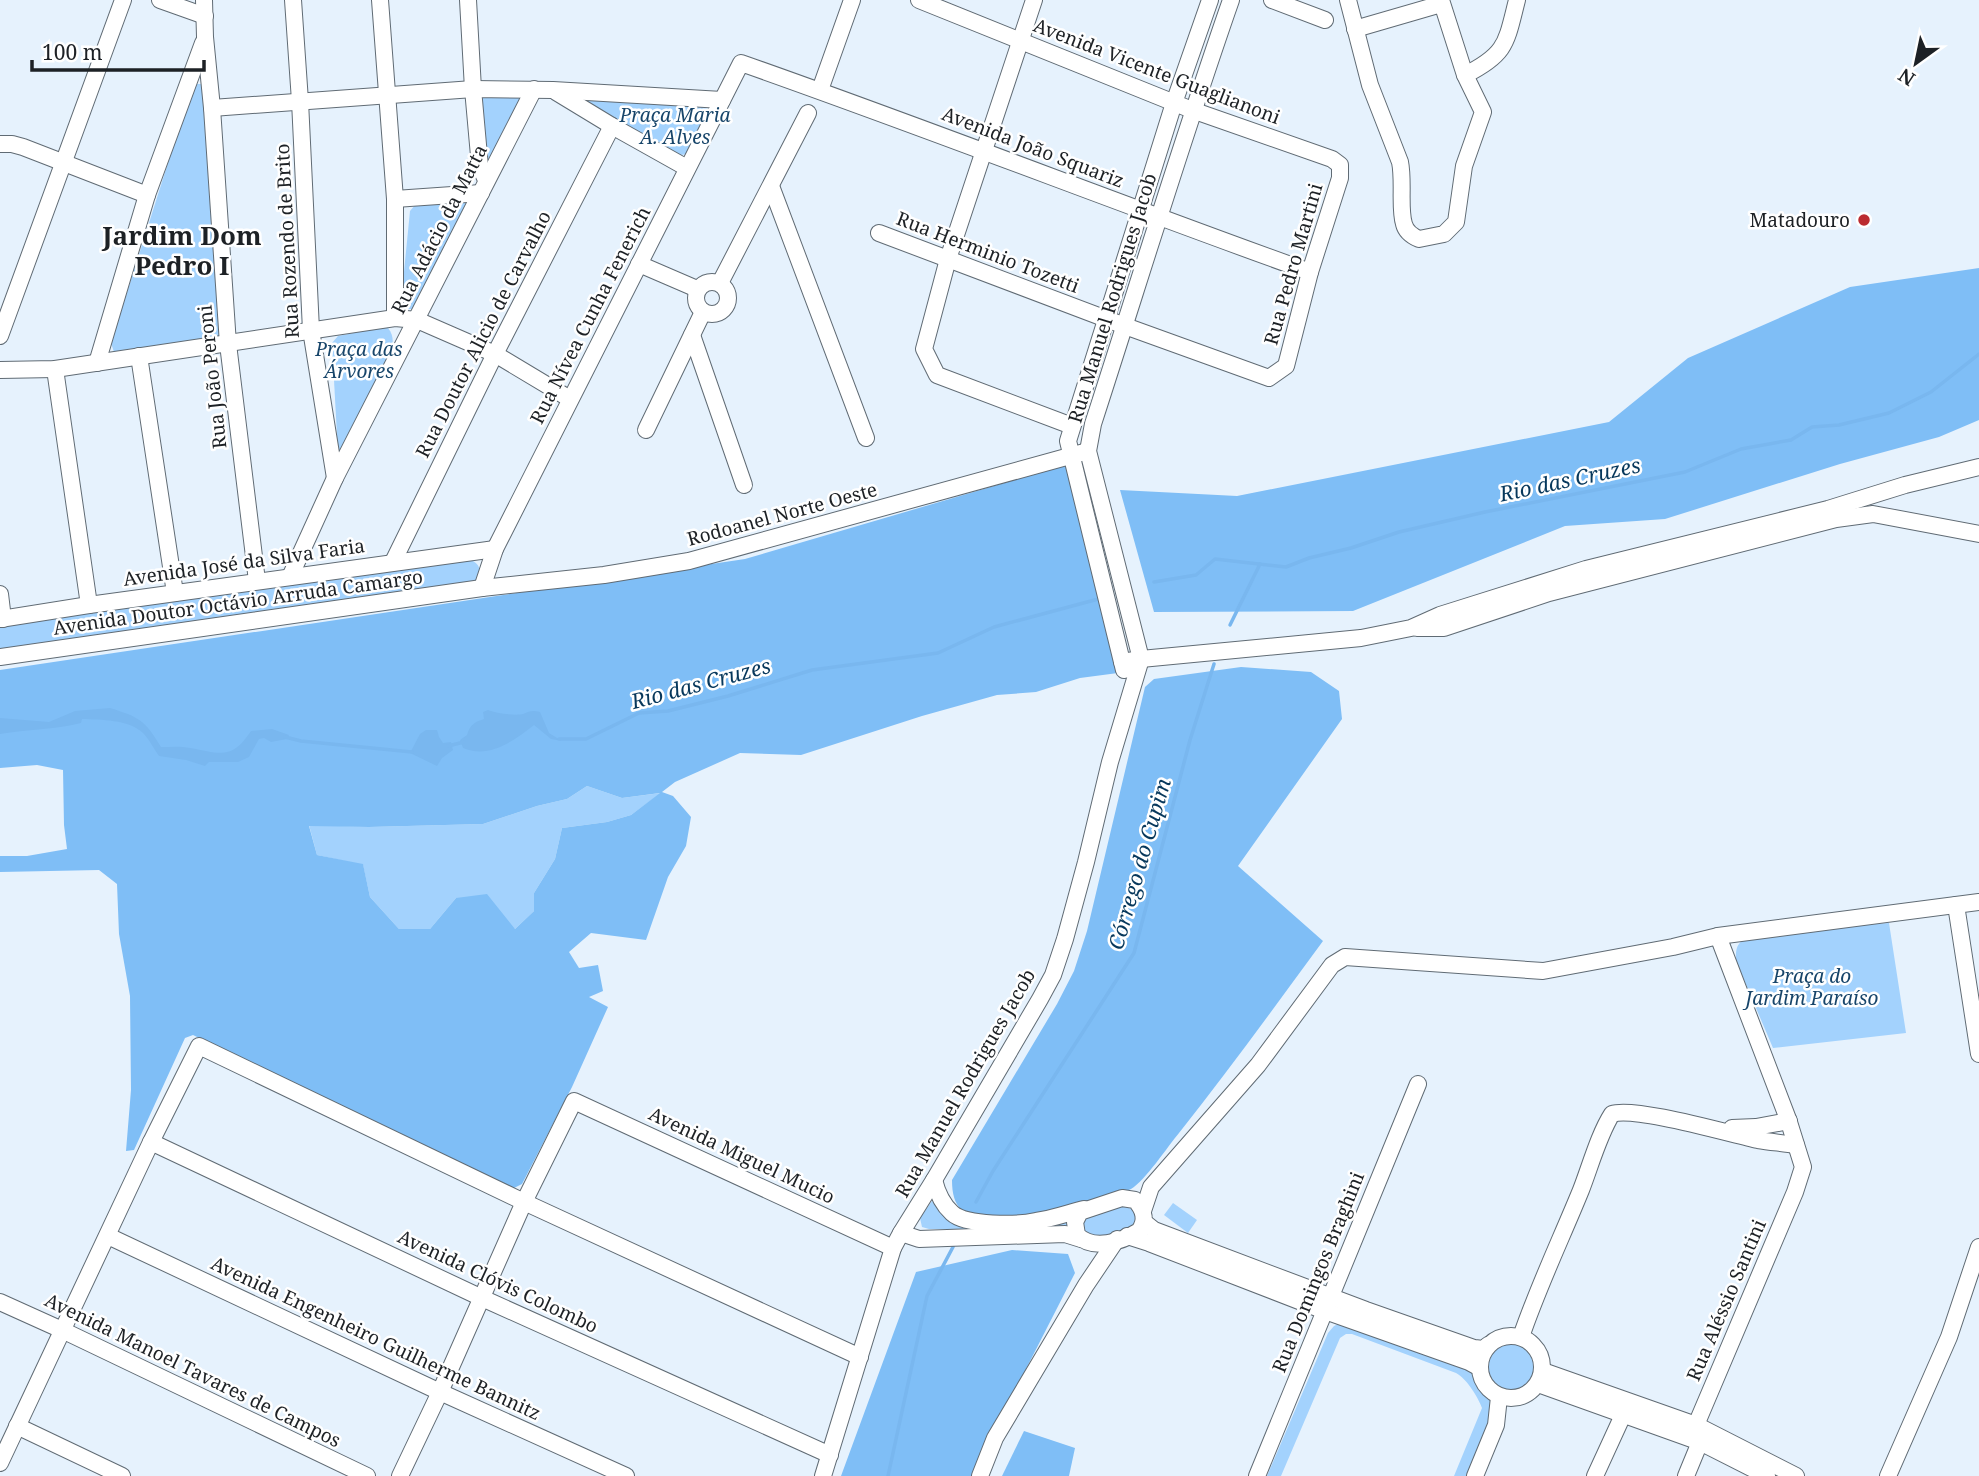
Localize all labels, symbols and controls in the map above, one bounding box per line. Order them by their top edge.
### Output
street label: Avenida Vicente Guaglianoni [1030,12,1284,130]
scale bar [32,28,203,72]
north arrow [1881,28,1951,98]
text: 100 m [42,38,103,66]
text: N [1893,62,1920,92]
street label: Avenida João Squariz [938,100,1128,194]
park label: Praça Maria A. Alves [619,102,730,150]
street label: Rua Adácio da Matta [385,140,493,318]
street label: Rua Rozendo de Brito [269,143,305,339]
street label: Rua Manuel Rodrigues Jacob [1062,170,1162,426]
street label: Rua Pedro Martini [1258,180,1328,348]
street label: Rua Nívea Cunha Fenerich [524,202,656,428]
street label: Rua Herminio Tozetti [893,205,1083,299]
street label: Rua Doutor Alicio de Carvalho [409,206,557,462]
place label: Matadouro [1749,207,1850,233]
marker: Matadouro [1856,212,1872,228]
district label: Jardim Dom Pedro I [101,217,262,283]
street label: Rua João Peroni [192,304,232,450]
park label: Praça das Árvores [314,336,403,384]
water label: Rio das Cruzes [1496,450,1643,508]
street label: Rodoanel Norte Oeste [684,476,880,552]
street label: Avenida José da Silva Faria [122,532,366,592]
street label: Avenida Doutor Octávio Arruda Camargo [51,563,425,641]
water label: Rio das Cruzes [627,651,774,715]
water label: Córrego do Cupim [1101,775,1177,953]
park label: Praça do Jardim Paraíso [1743,963,1879,1011]
street label: Rua Manuel Rodrigues Jacob [889,964,1041,1202]
street label: Avenida Miguel Mucio [645,1100,839,1210]
street label: Rua Domingos Braghini [1266,1168,1370,1376]
street label: Rua Aléssio Santini [1680,1215,1772,1385]
street label: Avenida Clóvis Colombo [394,1223,602,1339]
street label: Avenida Engenheiro Guilherme Bannitz [207,1250,545,1426]
street label: Avenida Manoel Tavares de Campos [41,1287,345,1453]

